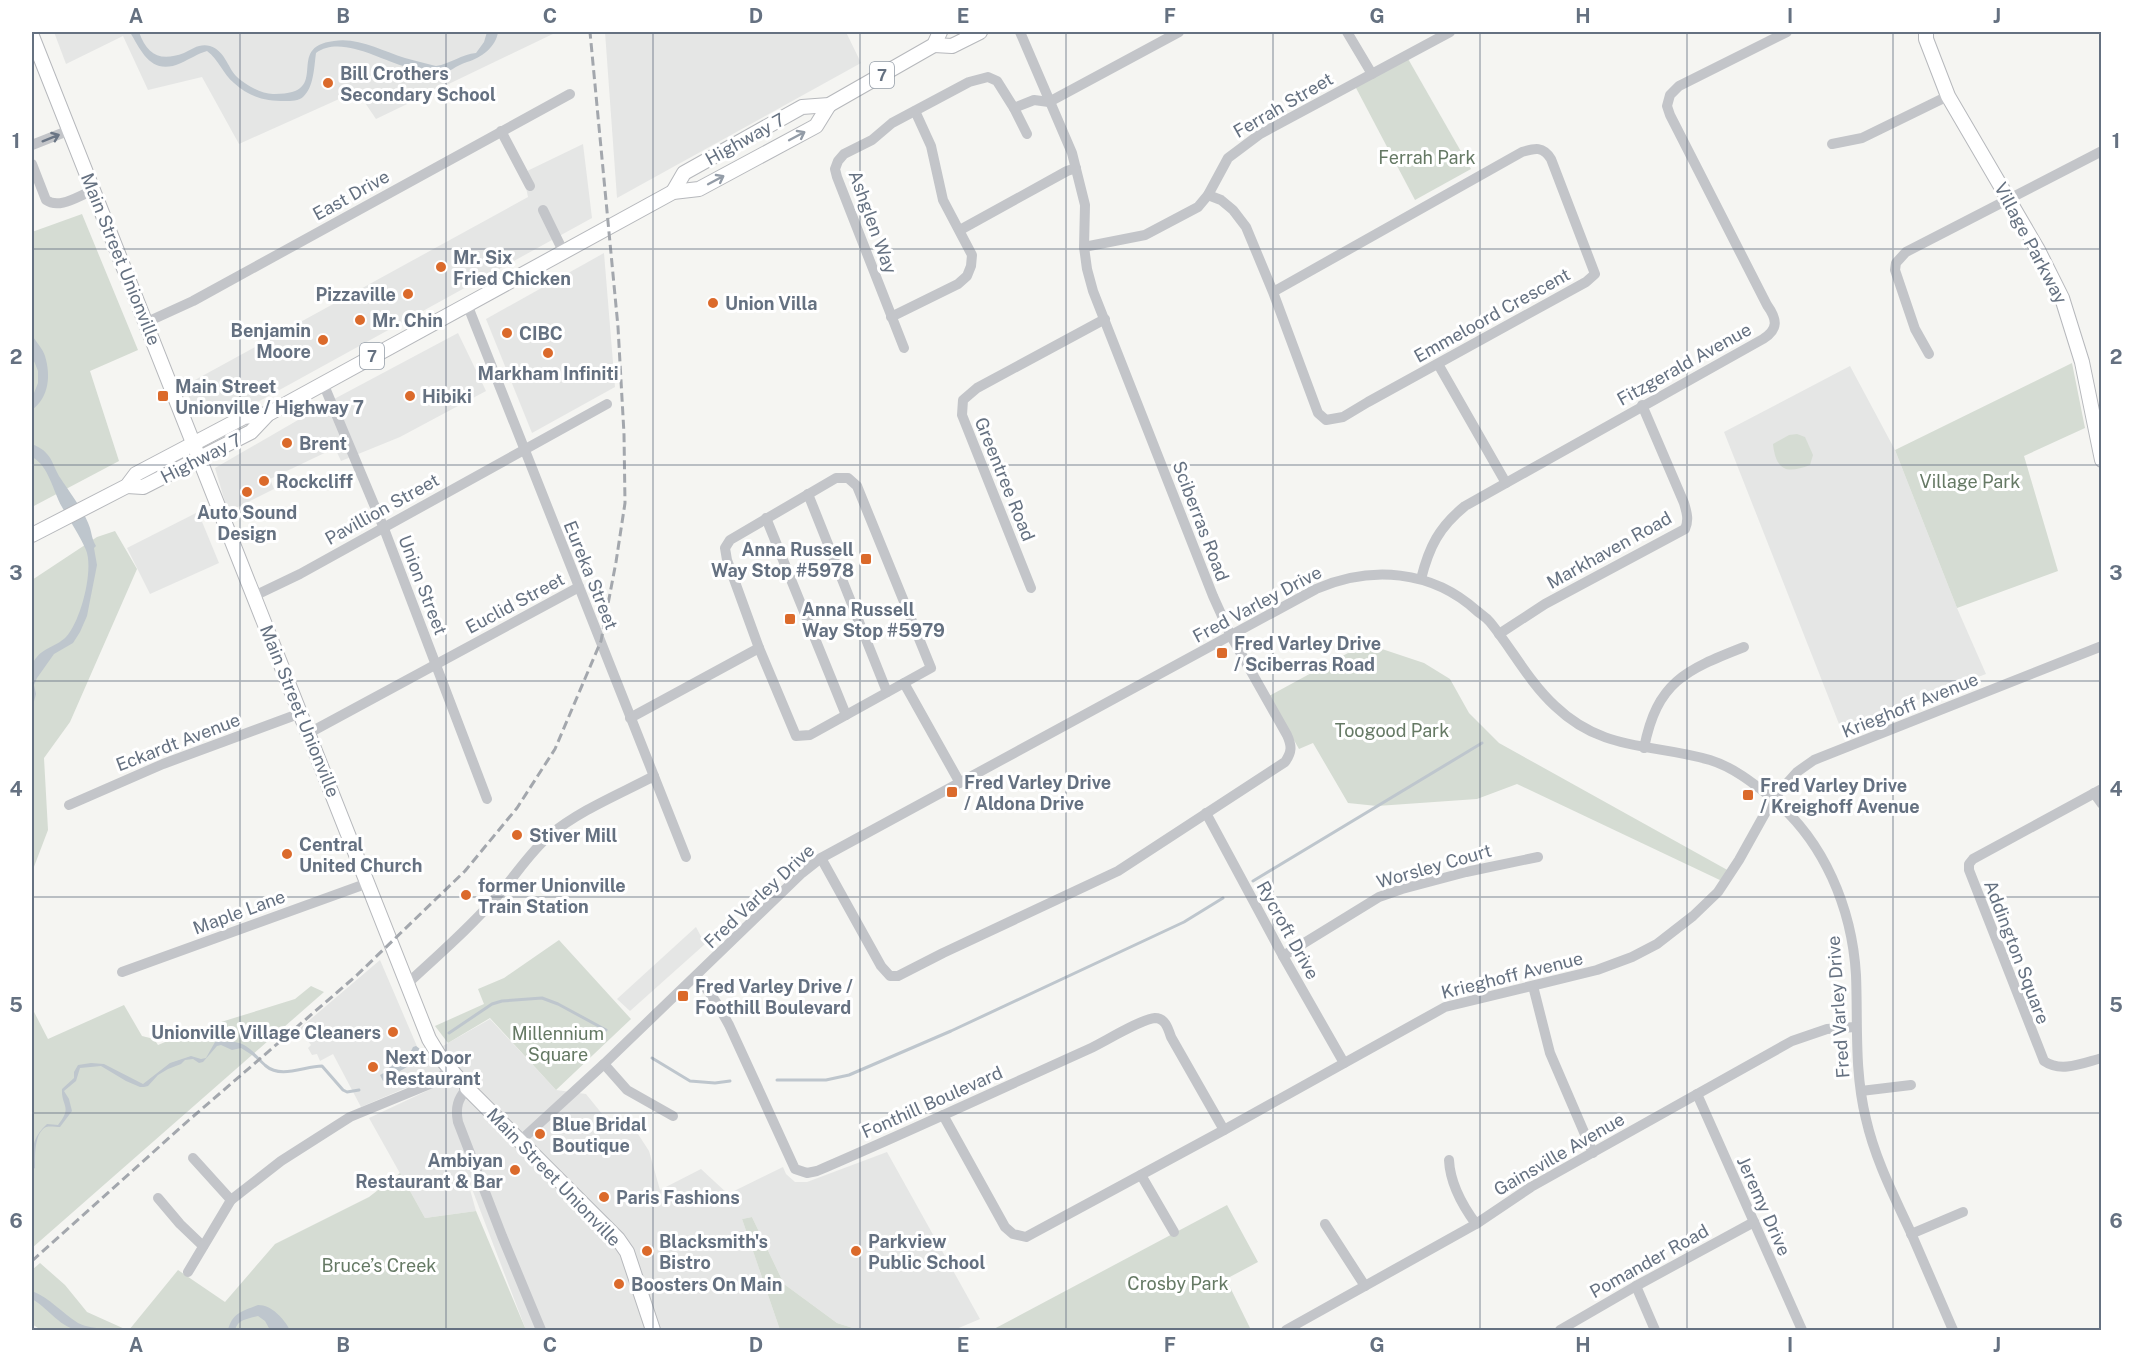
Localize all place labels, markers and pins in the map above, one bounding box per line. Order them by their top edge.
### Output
place label: Bill Crothers Secondary School [340,63,496,105]
marker: Bill Crothers Secondary School [321,76,335,90]
place label: Mr. Six Fried Chicken [453,247,571,289]
marker: Mr. Six Fried Chicken [434,260,448,274]
place label: Pizzaville [316,284,396,305]
marker: Pizzaville [401,287,415,301]
place label: Union Villa [725,293,818,314]
marker: Union Villa [706,296,720,310]
place label: Mr. Chin [372,310,443,331]
marker: Mr. Chin [353,313,367,327]
place label: Benjamin Moore [230,320,311,362]
place label: CIBC [519,323,563,344]
marker: CIBC [500,326,514,340]
marker: Benjamin Moore [316,333,330,347]
marker: Markham Infiniti [541,346,555,360]
place label: Markham Infiniti [477,363,619,384]
place label: Main Street Unionville / Highway 7 [175,376,364,418]
place label: Hibiki [422,386,472,407]
marker: Main Street Unionville / Highway 7 [156,389,170,403]
marker: Hibiki [403,389,417,403]
place label: Brent [299,433,347,454]
marker: Brent [280,436,294,450]
place label: Rockcliff [276,471,353,492]
marker: Rockcliff [257,474,271,488]
marker: Auto Sound Design [240,485,254,499]
place label: Auto Sound Design [197,502,297,544]
place label: Anna Russell Way Stop #5978 [711,539,854,581]
marker: Anna Russell Way Stop #5978 [859,552,873,566]
place label: Anna Russell Way Stop #5979 [802,599,945,641]
marker: Anna Russell Way Stop #5979 [783,612,797,626]
place label: Fred Varley Drive / Sciberras Road [1234,633,1381,675]
marker: Fred Varley Drive / Sciberras Road [1215,646,1229,660]
place label: Fred Varley Drive / Aldona Drive [964,772,1111,814]
place label: Fred Varley Drive / Kreighoff Avenue [1760,775,1920,817]
marker: Fred Varley Drive / Aldona Drive [945,785,959,799]
marker: Fred Varley Drive / Kreighoff Avenue [1741,788,1755,802]
place label: Stiver Mill [529,825,617,846]
marker: Stiver Mill [510,828,524,842]
place label: Central United Church [299,834,422,876]
marker: Central United Church [280,847,294,861]
place label: former Unionville Train Station [478,875,626,917]
marker: former Unionville Train Station [459,888,473,902]
place label: Fred Varley Drive / Foothill Boulevard [695,976,853,1018]
marker: Fred Varley Drive / Foothill Boulevard [676,989,690,1003]
place label: Unionville Village Cleaners [151,1022,381,1043]
marker: Unionville Village Cleaners [386,1025,400,1039]
place label: Next Door Restaurant [385,1047,481,1089]
marker: Next Door Restaurant [366,1060,380,1074]
place label: Blue Bridal Boutique [552,1114,647,1156]
marker: Blue Bridal Boutique [533,1127,547,1141]
place label: Ambiyan Restaurant & Bar [355,1150,504,1192]
marker: Ambiyan Restaurant & Bar [508,1163,522,1177]
place label: Paris Fashions [616,1187,740,1208]
marker: Paris Fashions [597,1190,611,1204]
place label: Blacksmith's Bistro [659,1231,768,1273]
place label: Parkview Public School [868,1231,985,1273]
marker: Blacksmith's Bistro [640,1244,654,1258]
marker: Parkview Public School [849,1244,863,1258]
place label: Boosters On Main [631,1274,782,1295]
marker: Boosters On Main [612,1277,626,1291]

